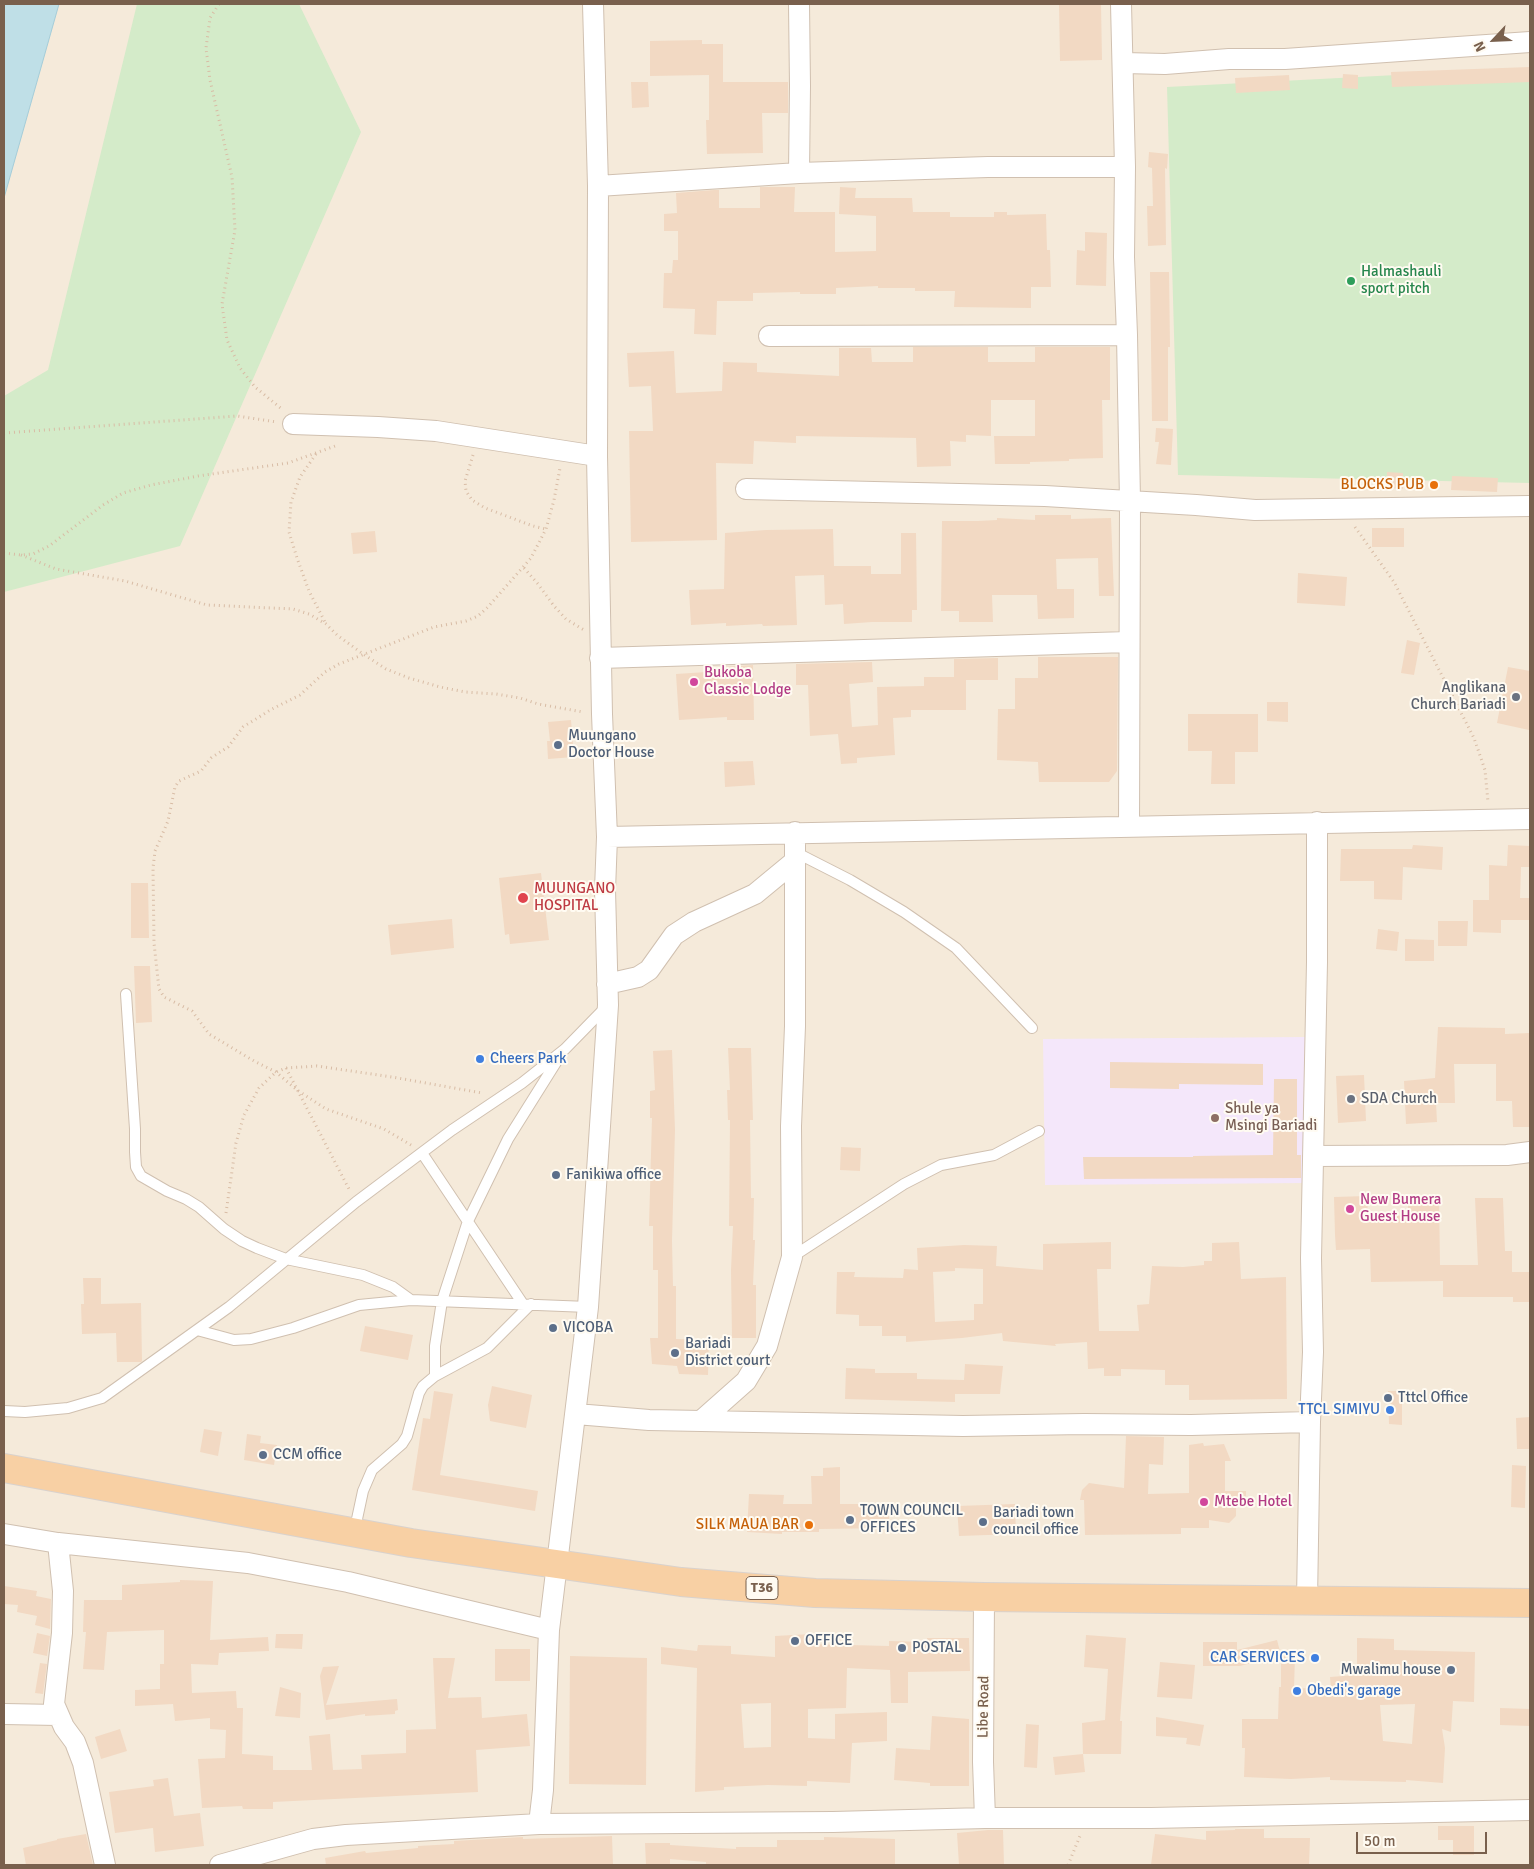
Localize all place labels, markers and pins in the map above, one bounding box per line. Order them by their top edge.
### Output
place label: Halmashauli sport pitch [1361,263,1442,298]
marker: Halmashauli sport pitch [1345,275,1357,287]
place label: BLOCKS PUB [1340,476,1424,494]
marker: BLOCKS PUB [1428,479,1440,491]
place label: Bukoba Classic Lodge [704,664,791,699]
marker: Bukoba Classic Lodge [688,676,700,688]
place label: Anglikana Church Bariadi [1411,679,1506,714]
marker: Anglikana Church Bariadi [1510,691,1522,703]
place label: Muungano Doctor House [568,727,655,762]
marker: Muungano Doctor House [552,739,564,751]
place label: MUUNGANO HOSPITAL [534,880,615,915]
marker: MUUNGANO HOSPITAL [516,891,530,905]
place label: Cheers Park [490,1050,566,1068]
marker: Cheers Park [474,1053,486,1065]
place label: SDA Church [1361,1090,1437,1108]
marker: SDA Church [1345,1093,1357,1105]
place label: Shule ya Msingi Bariadi [1225,1100,1317,1135]
marker: Shule ya Msingi Bariadi [1209,1112,1221,1124]
place label: Fanikiwa office [566,1166,662,1184]
marker: Fanikiwa office [550,1169,562,1181]
place label: New Bumera Guest House [1360,1191,1441,1226]
marker: New Bumera Guest House [1344,1203,1356,1215]
place label: VICOBA [563,1319,613,1337]
marker: VICOBA [547,1322,559,1334]
place label: Bariadi District court [685,1335,770,1370]
marker: Bariadi District court [669,1347,681,1359]
place label: Tttcl Office [1398,1389,1468,1407]
marker: Tttcl Office [1382,1392,1394,1404]
place label: TTCL SIMIYU [1298,1401,1380,1419]
marker: TTCL SIMIYU [1384,1404,1396,1416]
place label: CCM office [273,1446,342,1464]
marker: CCM office [257,1449,269,1461]
place label: Mtebe Hotel [1214,1493,1292,1511]
marker: Mtebe Hotel [1198,1496,1210,1508]
place label: TOWN COUNCIL OFFICES [860,1502,963,1537]
place label: Bariadi town council office [993,1504,1079,1539]
marker: TOWN COUNCIL OFFICES [844,1514,856,1526]
place label: SILK MAUA BAR [696,1516,799,1534]
marker: Bariadi town council office [977,1516,989,1528]
marker: SILK MAUA BAR [803,1519,815,1531]
place label: OFFICE [805,1632,852,1650]
marker: OFFICE [789,1635,801,1647]
place label: POSTAL [912,1639,962,1657]
marker: POSTAL [896,1642,908,1654]
place label: CAR SERVICES [1210,1649,1305,1667]
marker: CAR SERVICES [1309,1652,1321,1664]
place label: Mwalimu house [1340,1661,1441,1679]
marker: Mwalimu house [1445,1664,1457,1676]
place label: Obedi's garage [1307,1682,1401,1700]
marker: Obedi's garage [1291,1685,1303,1697]

